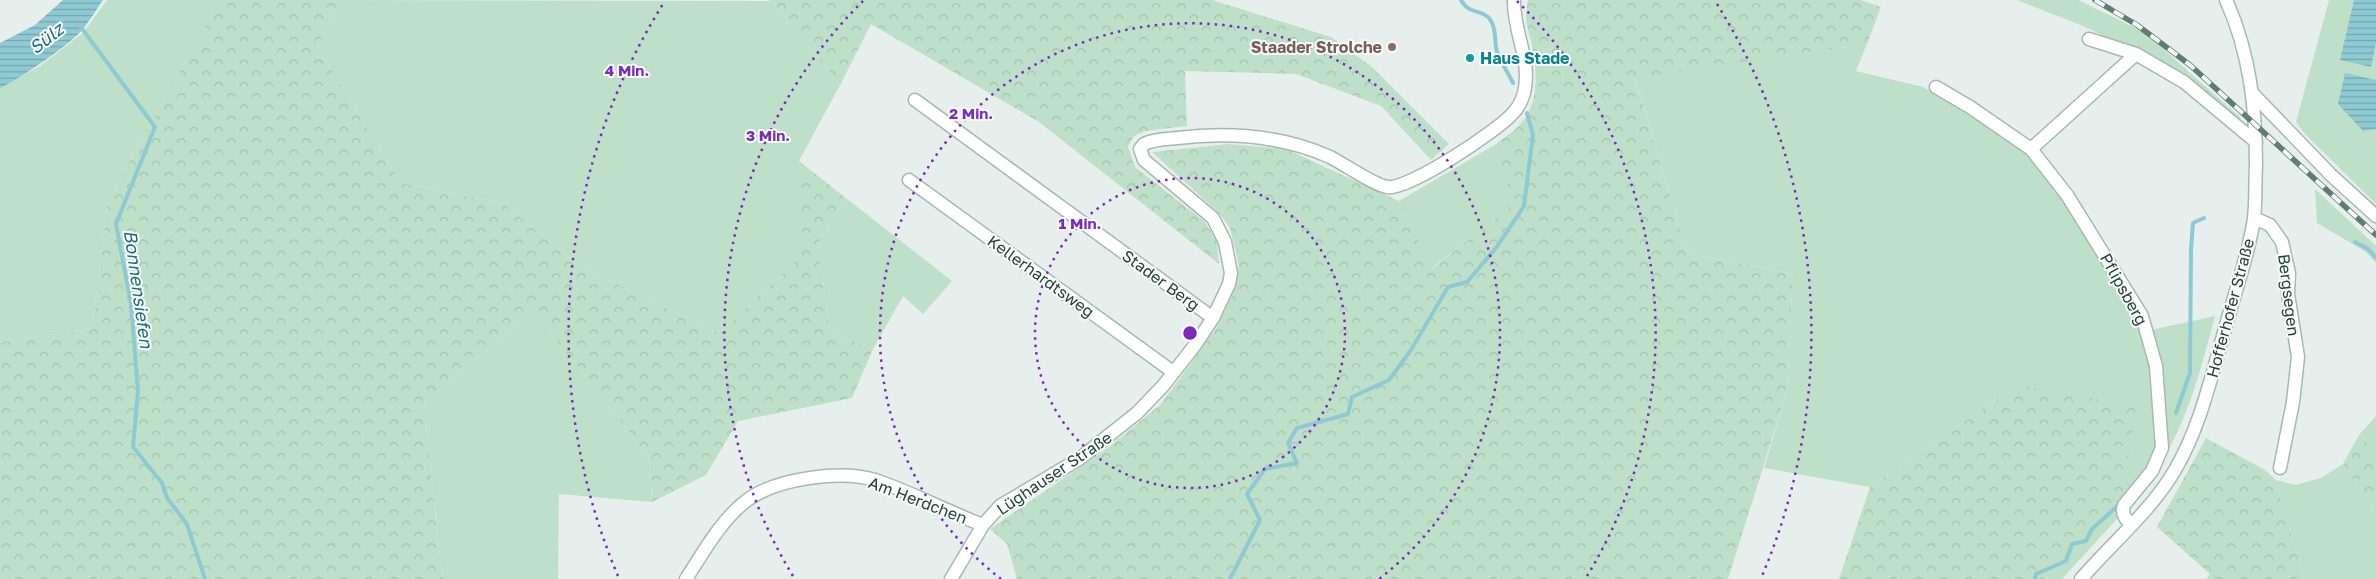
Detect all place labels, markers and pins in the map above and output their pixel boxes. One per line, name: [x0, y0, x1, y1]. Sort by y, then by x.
place label: Staader Strolche: [1251, 37, 1382, 57]
marker: Staader Strolche: [1386, 41, 1398, 53]
place label: Haus Stade: [1480, 48, 1569, 68]
marker: Haus Stade: [1464, 52, 1476, 64]
centre of rings: [1181, 324, 1199, 342]

